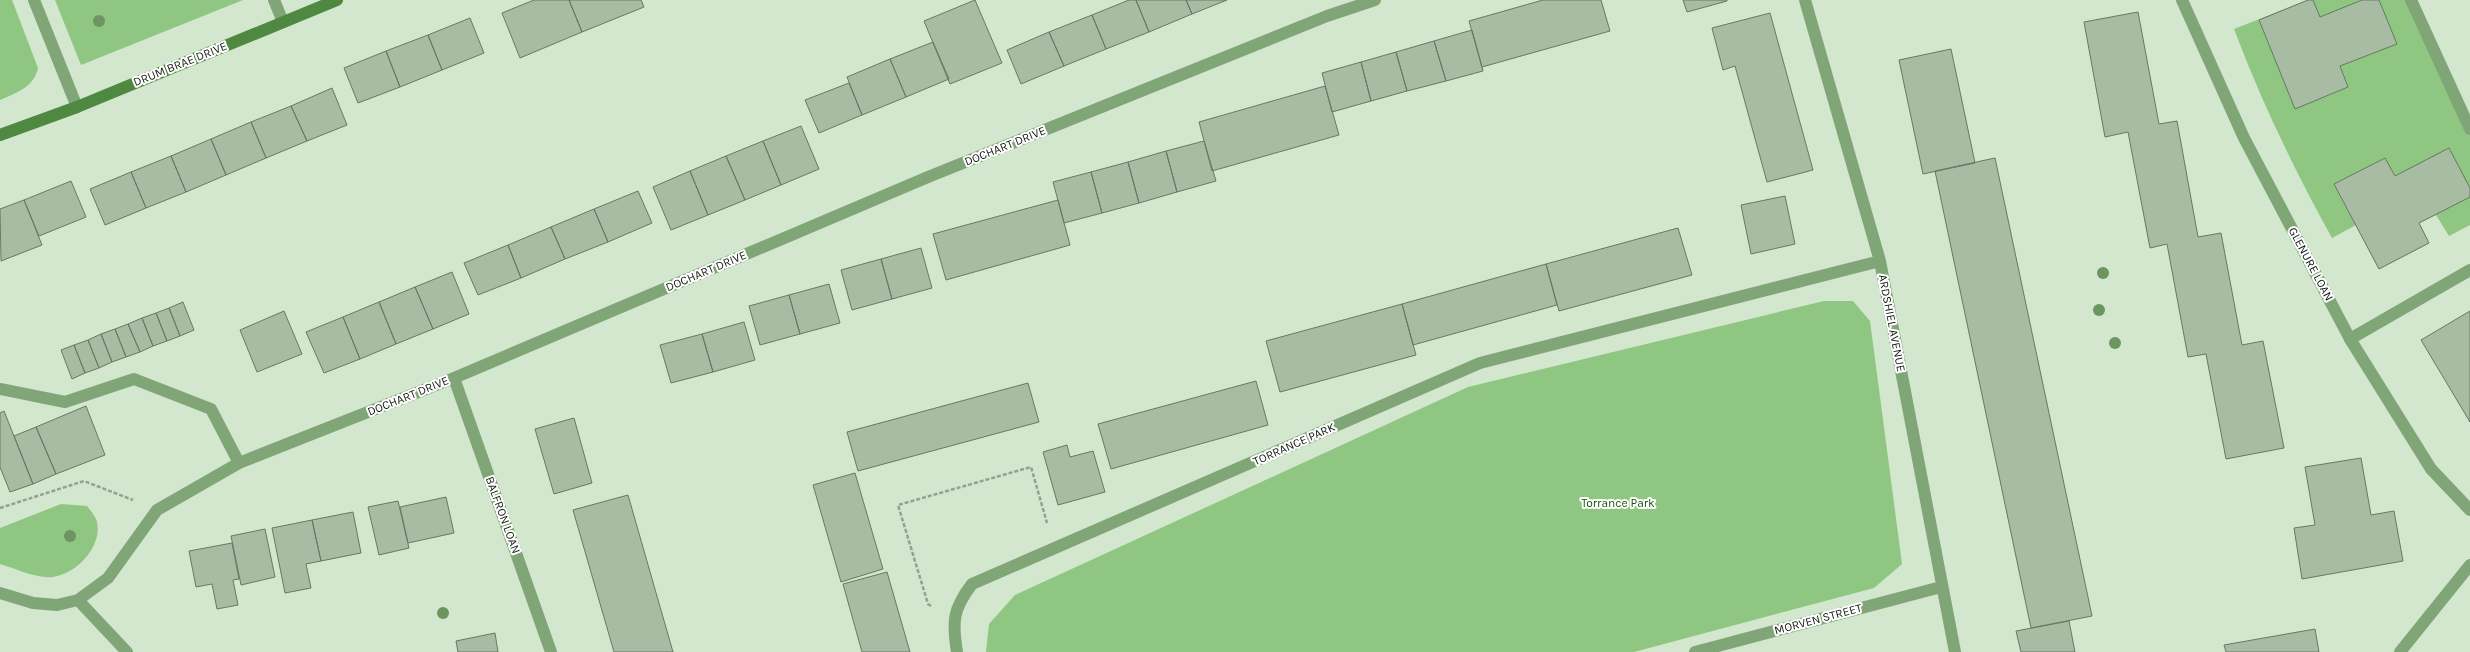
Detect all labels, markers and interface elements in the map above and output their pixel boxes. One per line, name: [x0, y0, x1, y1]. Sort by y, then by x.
street label: DRUM BRAE DRIVE: [131, 39, 229, 89]
street label: DOCHART DRIVE: [962, 123, 1048, 169]
street label: GLENURE LOAN: [2286, 225, 2336, 303]
street label: DOCHART DRIVE: [664, 248, 748, 294]
street label: ARDSHIEL AVENUE: [1876, 273, 1908, 373]
street label: DOCHART DRIVE: [365, 373, 451, 419]
street label: TORRANCE PARK: [1251, 419, 1338, 468]
street label: BALFRON LOAN: [483, 475, 523, 555]
park label: Torrance Park: [1581, 496, 1655, 510]
street label: MORVEN STREET: [1773, 601, 1863, 637]

